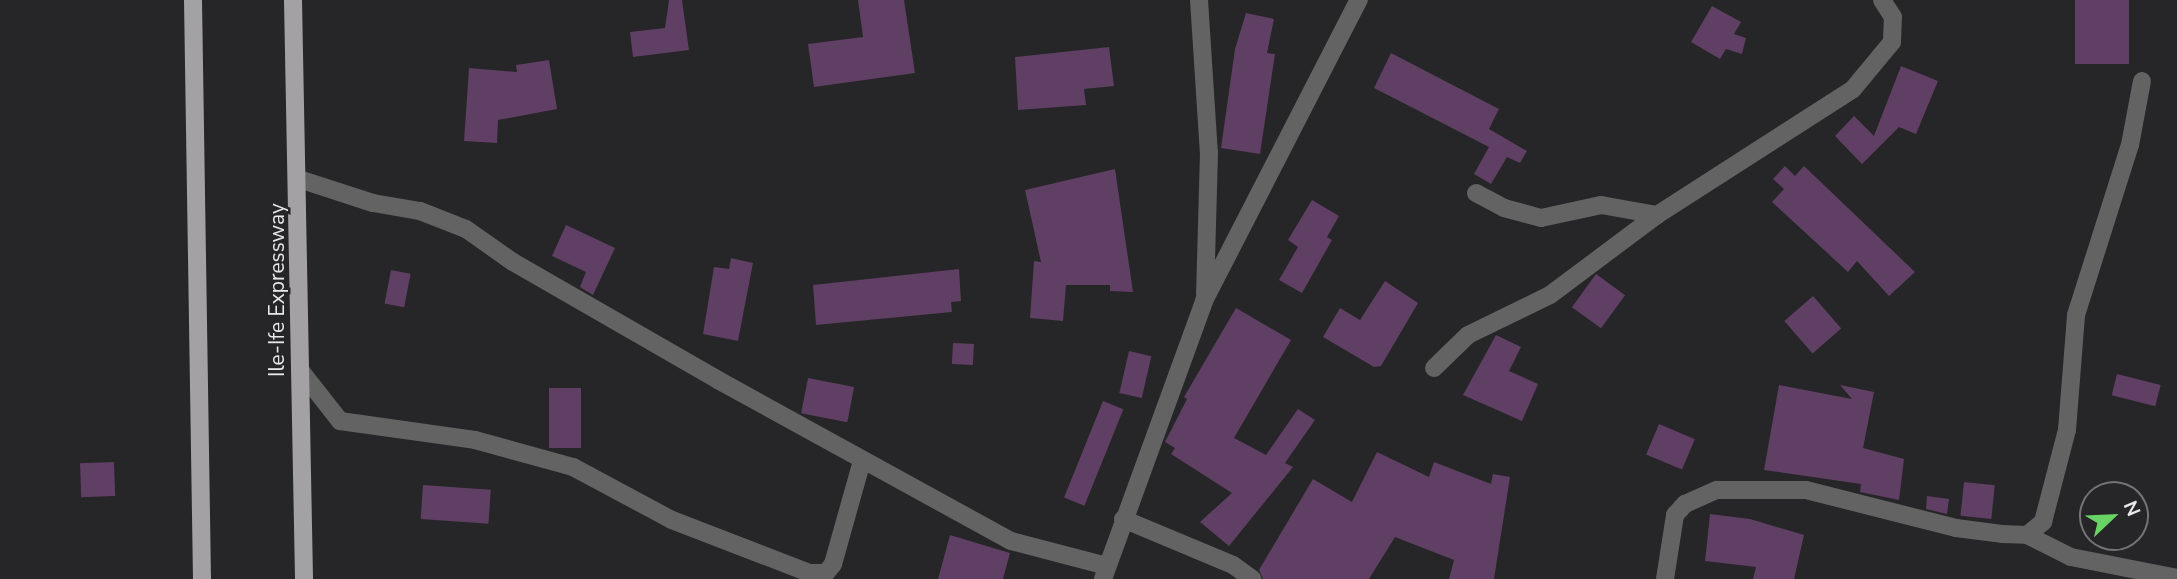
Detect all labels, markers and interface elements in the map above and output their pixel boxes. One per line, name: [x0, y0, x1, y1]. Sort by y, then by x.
street label: Ile-Ife Expressway: [264, 203, 290, 377]
north arrow: [2079, 481, 2149, 551]
text: N: [2117, 497, 2146, 520]

